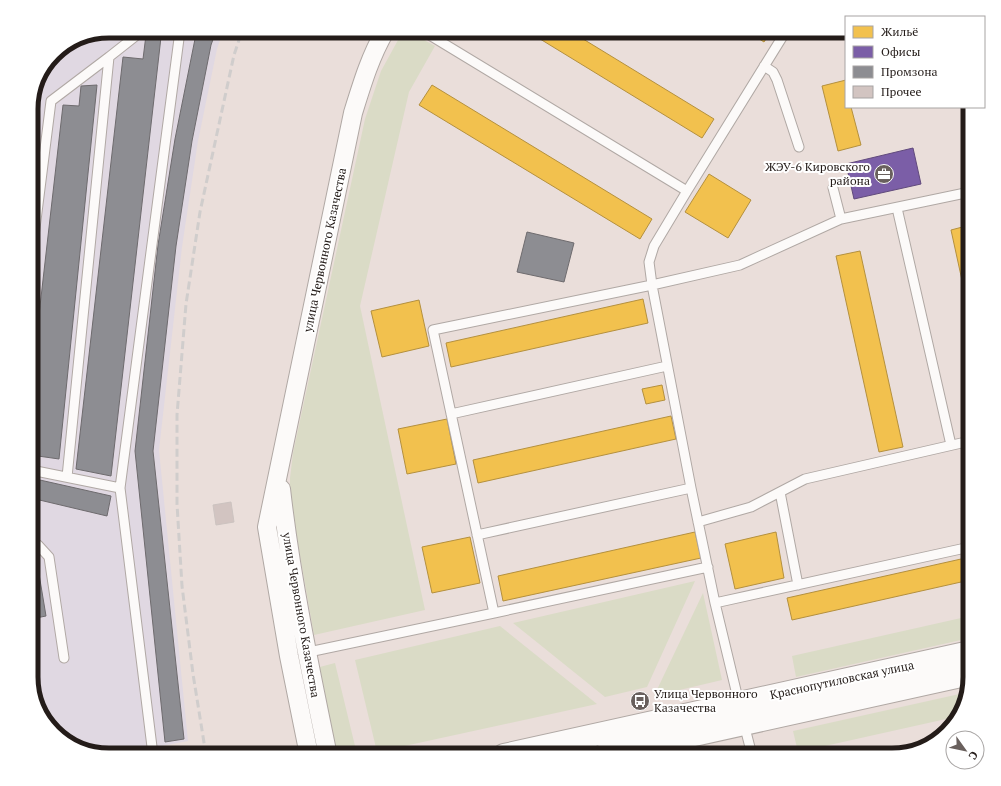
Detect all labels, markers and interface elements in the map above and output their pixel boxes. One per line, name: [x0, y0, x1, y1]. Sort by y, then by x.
legend: [845, 16, 985, 108]
text: Жильё: [881, 24, 918, 39]
text: Офисы: [881, 44, 920, 59]
text: Промзона: [881, 64, 938, 79]
text: Прочее: [881, 84, 922, 99]
place label: ЖЭУ-6 Кировского района: [765, 159, 870, 188]
office icon: ЖЭУ-6 Кировского района: [873, 163, 895, 185]
street label: улица Червонного Казачества: [300, 166, 349, 334]
street label: улица Червонного Казачества: [279, 530, 323, 699]
street label: Краснопутиловская улица: [769, 657, 915, 702]
place label: Улица Червонного Казачества: [654, 686, 758, 715]
bus stop icon: Улица Червонного Казачества: [629, 690, 651, 712]
north arrow: [945, 730, 985, 770]
text: С: [966, 749, 981, 762]

